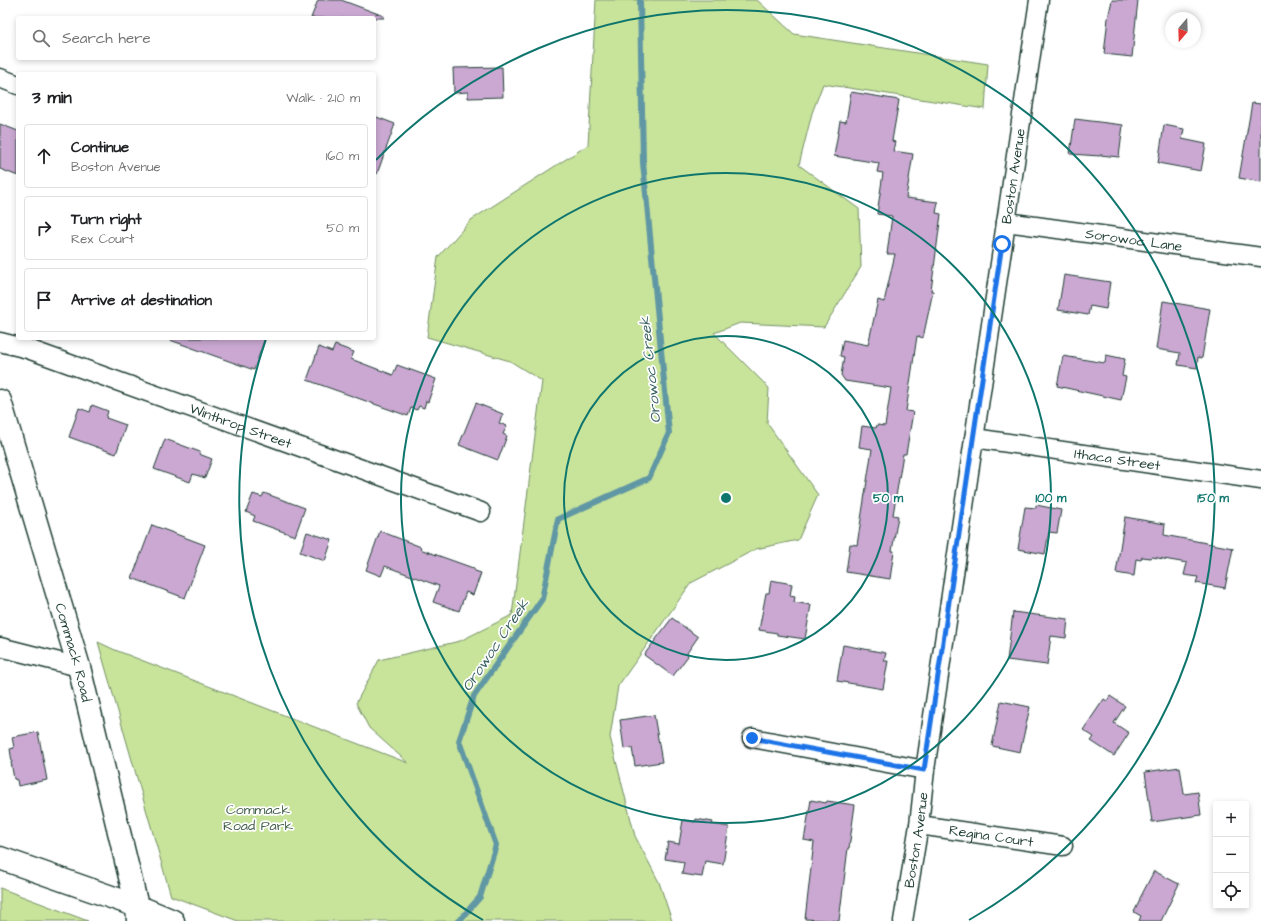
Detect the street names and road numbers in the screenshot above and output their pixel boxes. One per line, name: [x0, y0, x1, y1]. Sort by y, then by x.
street label: Boston Avenue: [997, 127, 1031, 225]
street label: Sorowoc Lane: [1084, 224, 1184, 257]
street label: Winthrop Street: [187, 399, 295, 454]
street label: Ithaca Street: [1073, 444, 1162, 476]
street label: Commack Road: [50, 601, 96, 704]
street label: Boston Avenue: [900, 791, 934, 890]
street label: Regina Court: [948, 820, 1035, 853]

